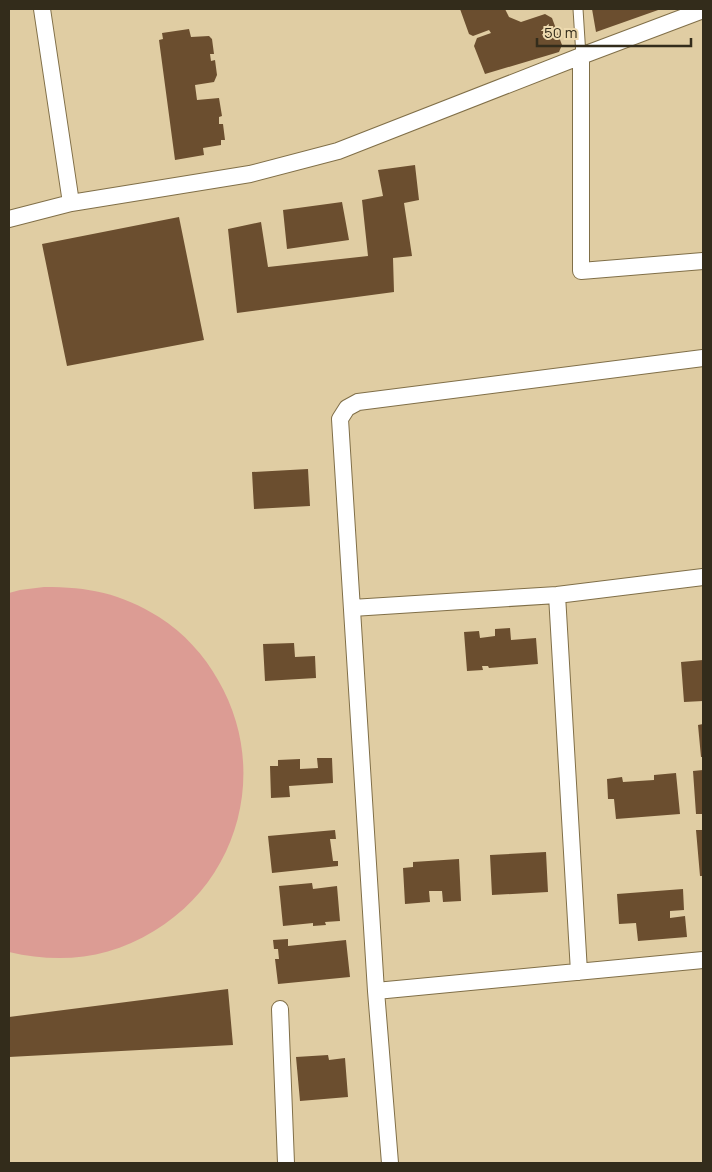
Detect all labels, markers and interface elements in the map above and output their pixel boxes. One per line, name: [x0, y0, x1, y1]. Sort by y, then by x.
scale bar: [537, 15, 691, 47]
text: 50 m: [544, 22, 578, 43]

